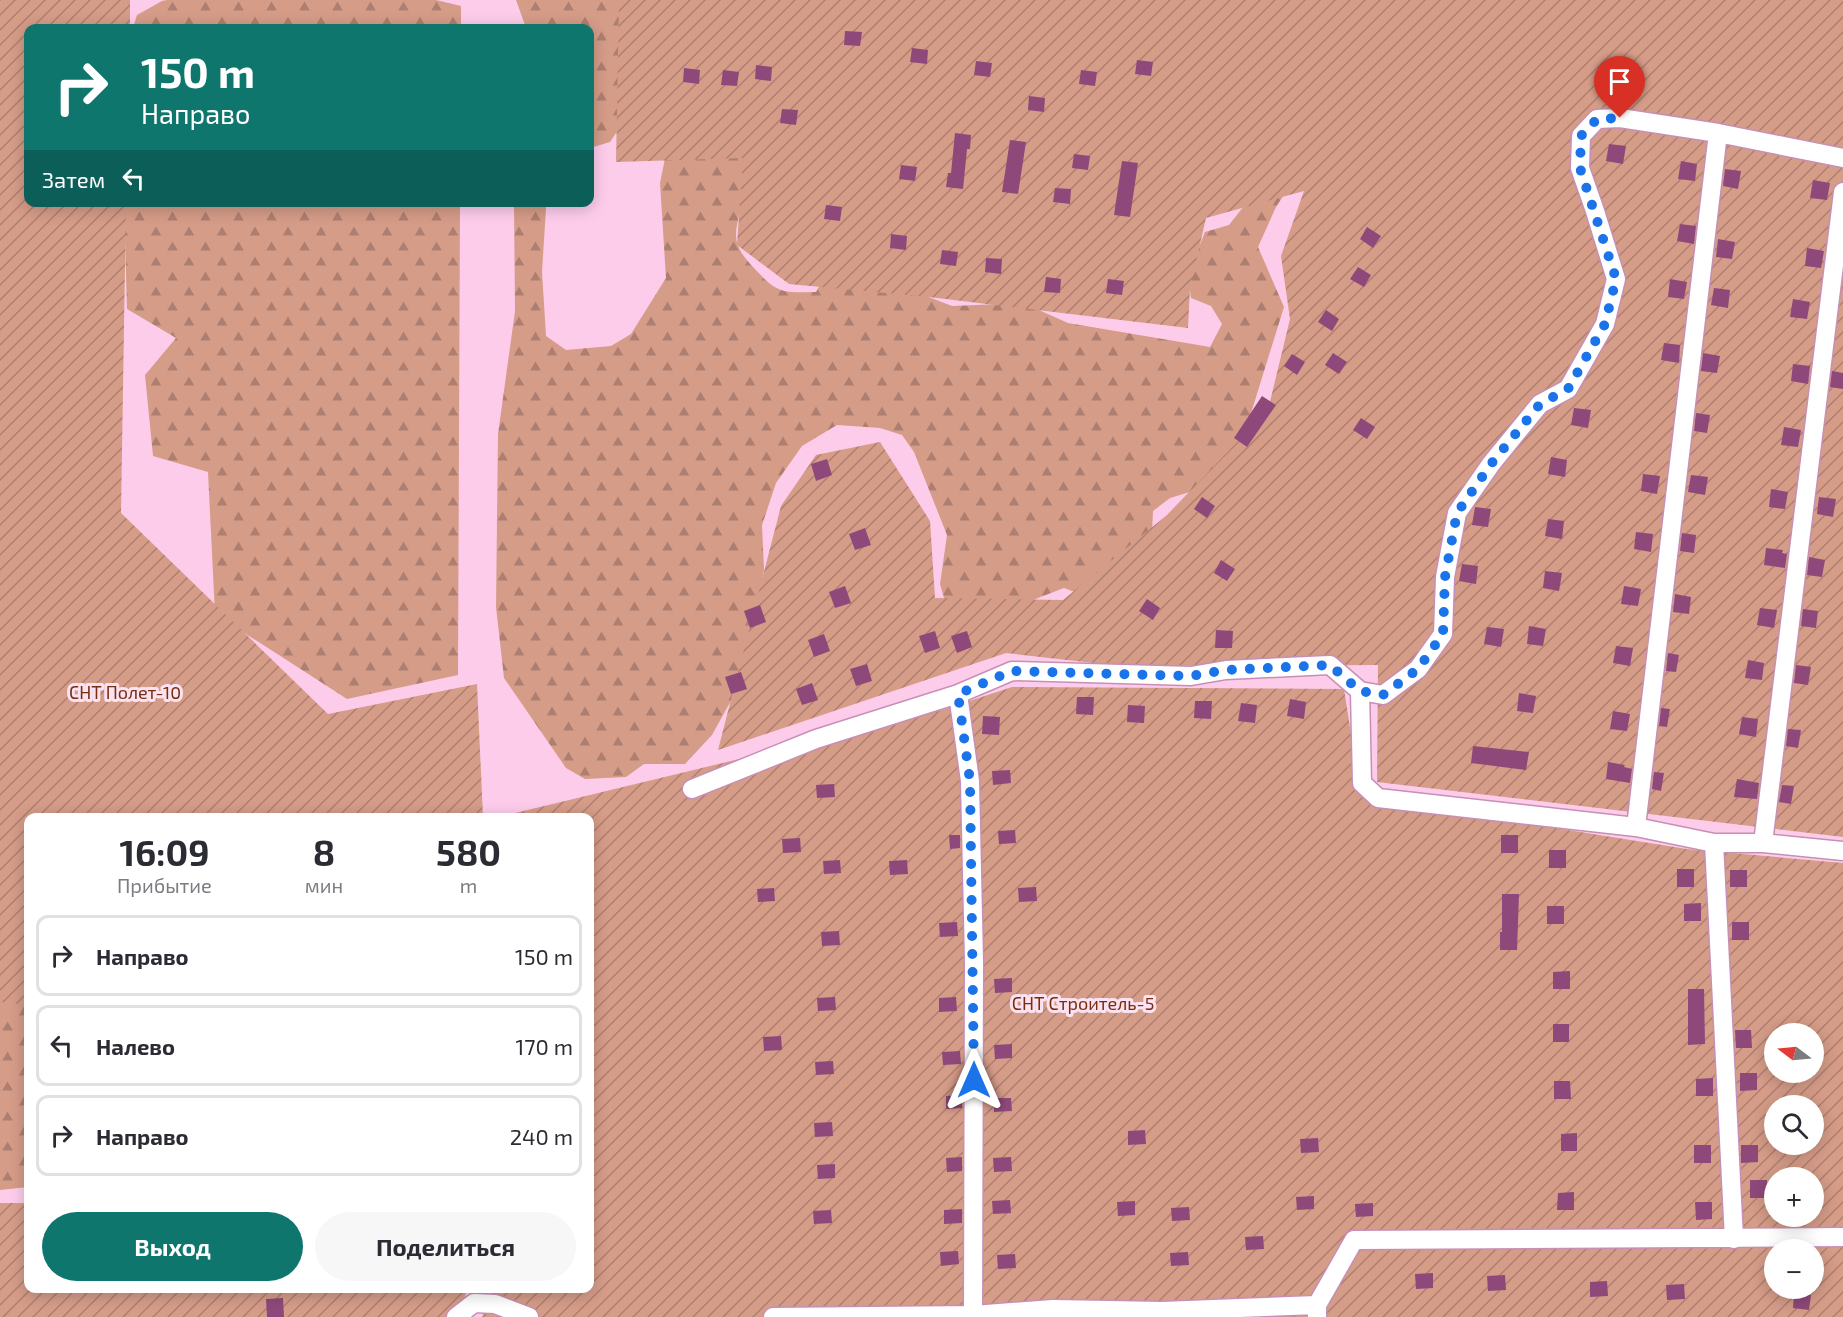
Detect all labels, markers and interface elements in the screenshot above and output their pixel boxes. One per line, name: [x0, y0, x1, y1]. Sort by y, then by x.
text: 150 m: [141, 46, 255, 96]
icon: right: [42, 48, 120, 126]
pin: [1594, 56, 1645, 118]
icon: arrive: [1603, 65, 1636, 98]
text: Направо: [141, 97, 250, 129]
icon: left: [117, 162, 150, 195]
text: Затем: [42, 166, 105, 192]
park label: СНТ Полет-10: [69, 681, 181, 703]
text: 16:09: [119, 830, 209, 873]
text: 8: [313, 830, 335, 873]
text: 580: [436, 830, 501, 873]
text: Прибытие: [117, 873, 212, 897]
text: мин: [305, 873, 343, 897]
text: m: [460, 873, 477, 897]
icon: right: [45, 939, 78, 972]
text: Направо: [96, 943, 189, 969]
text: 150 m: [515, 943, 573, 969]
park label: СНТ Строитель-5: [1012, 992, 1154, 1014]
north arrow: [1764, 1023, 1824, 1083]
map controls: [1764, 1023, 1824, 1299]
icon: left: [45, 1029, 78, 1062]
text: Налево: [96, 1033, 175, 1059]
text: 170 m: [516, 1033, 573, 1059]
position arrow: [942, 1048, 1006, 1112]
button: search: [1764, 1095, 1824, 1155]
icon: right: [45, 1119, 78, 1152]
text: Направо: [96, 1123, 189, 1149]
text: 240 m: [510, 1123, 573, 1149]
button: +: [1764, 1167, 1824, 1227]
button: Выход: [42, 1212, 303, 1281]
button: Поделиться: [315, 1212, 576, 1281]
button: −: [1764, 1239, 1824, 1299]

